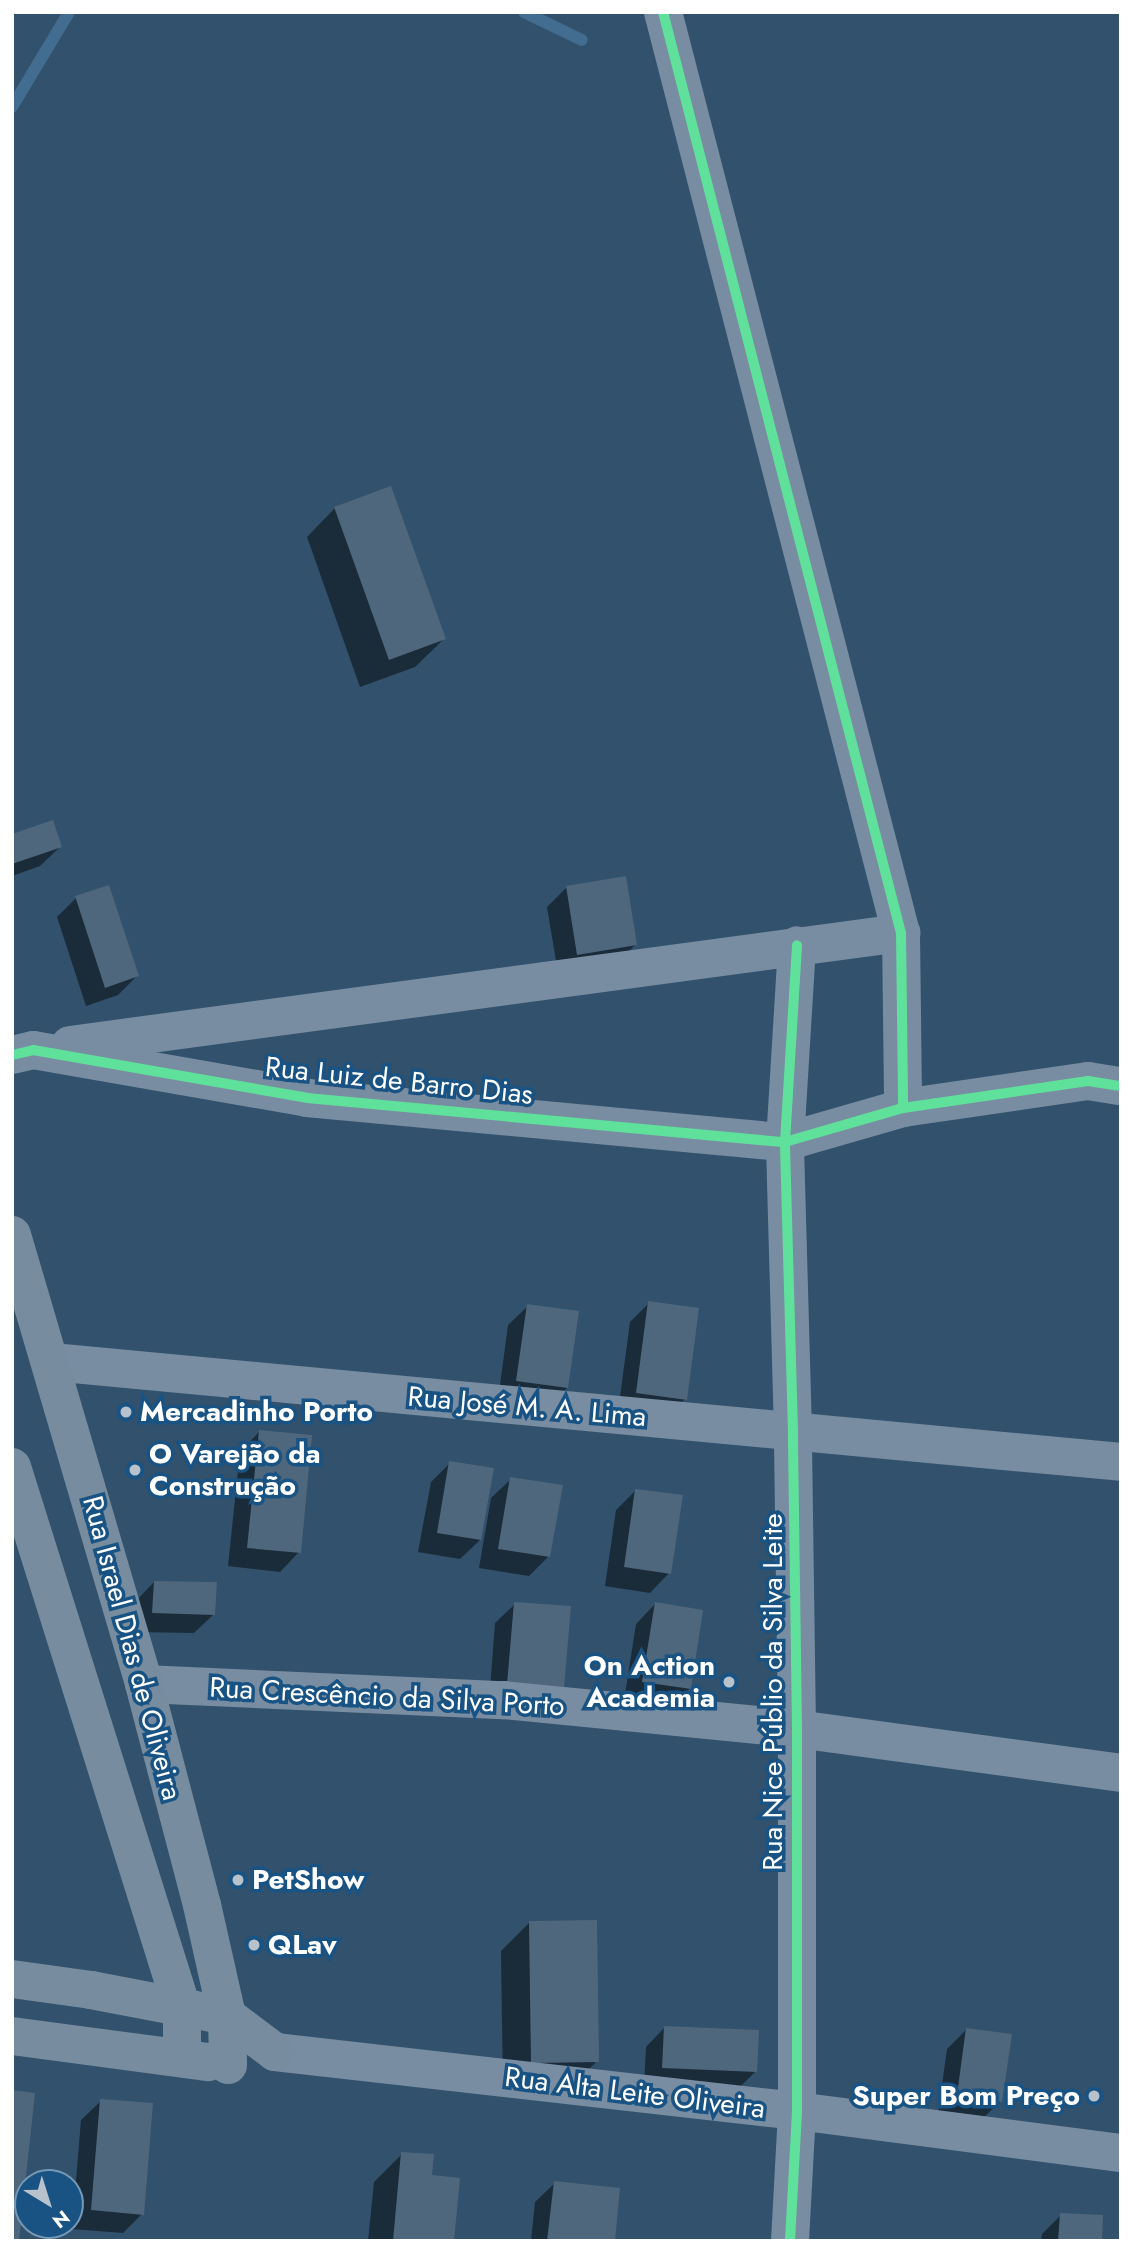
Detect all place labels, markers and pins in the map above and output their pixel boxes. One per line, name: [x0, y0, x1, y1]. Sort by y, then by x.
place label: Mercadinho Porto: [140, 1395, 373, 1429]
marker: Mercadinho Porto: [118, 1404, 134, 1420]
place label: O Varejão da Construção: [149, 1437, 321, 1503]
marker: O Varejão da Construção: [127, 1462, 143, 1478]
place label: On Action Academia: [584, 1649, 715, 1715]
marker: On Action Academia: [721, 1674, 737, 1690]
place label: PetShow: [252, 1863, 364, 1897]
marker: PetShow: [230, 1872, 246, 1888]
place label: QLav: [268, 1928, 337, 1962]
marker: QLav: [246, 1937, 262, 1953]
place label: Super Bom Preço: [852, 2079, 1080, 2113]
marker: Super Bom Preço: [1086, 2088, 1102, 2104]

